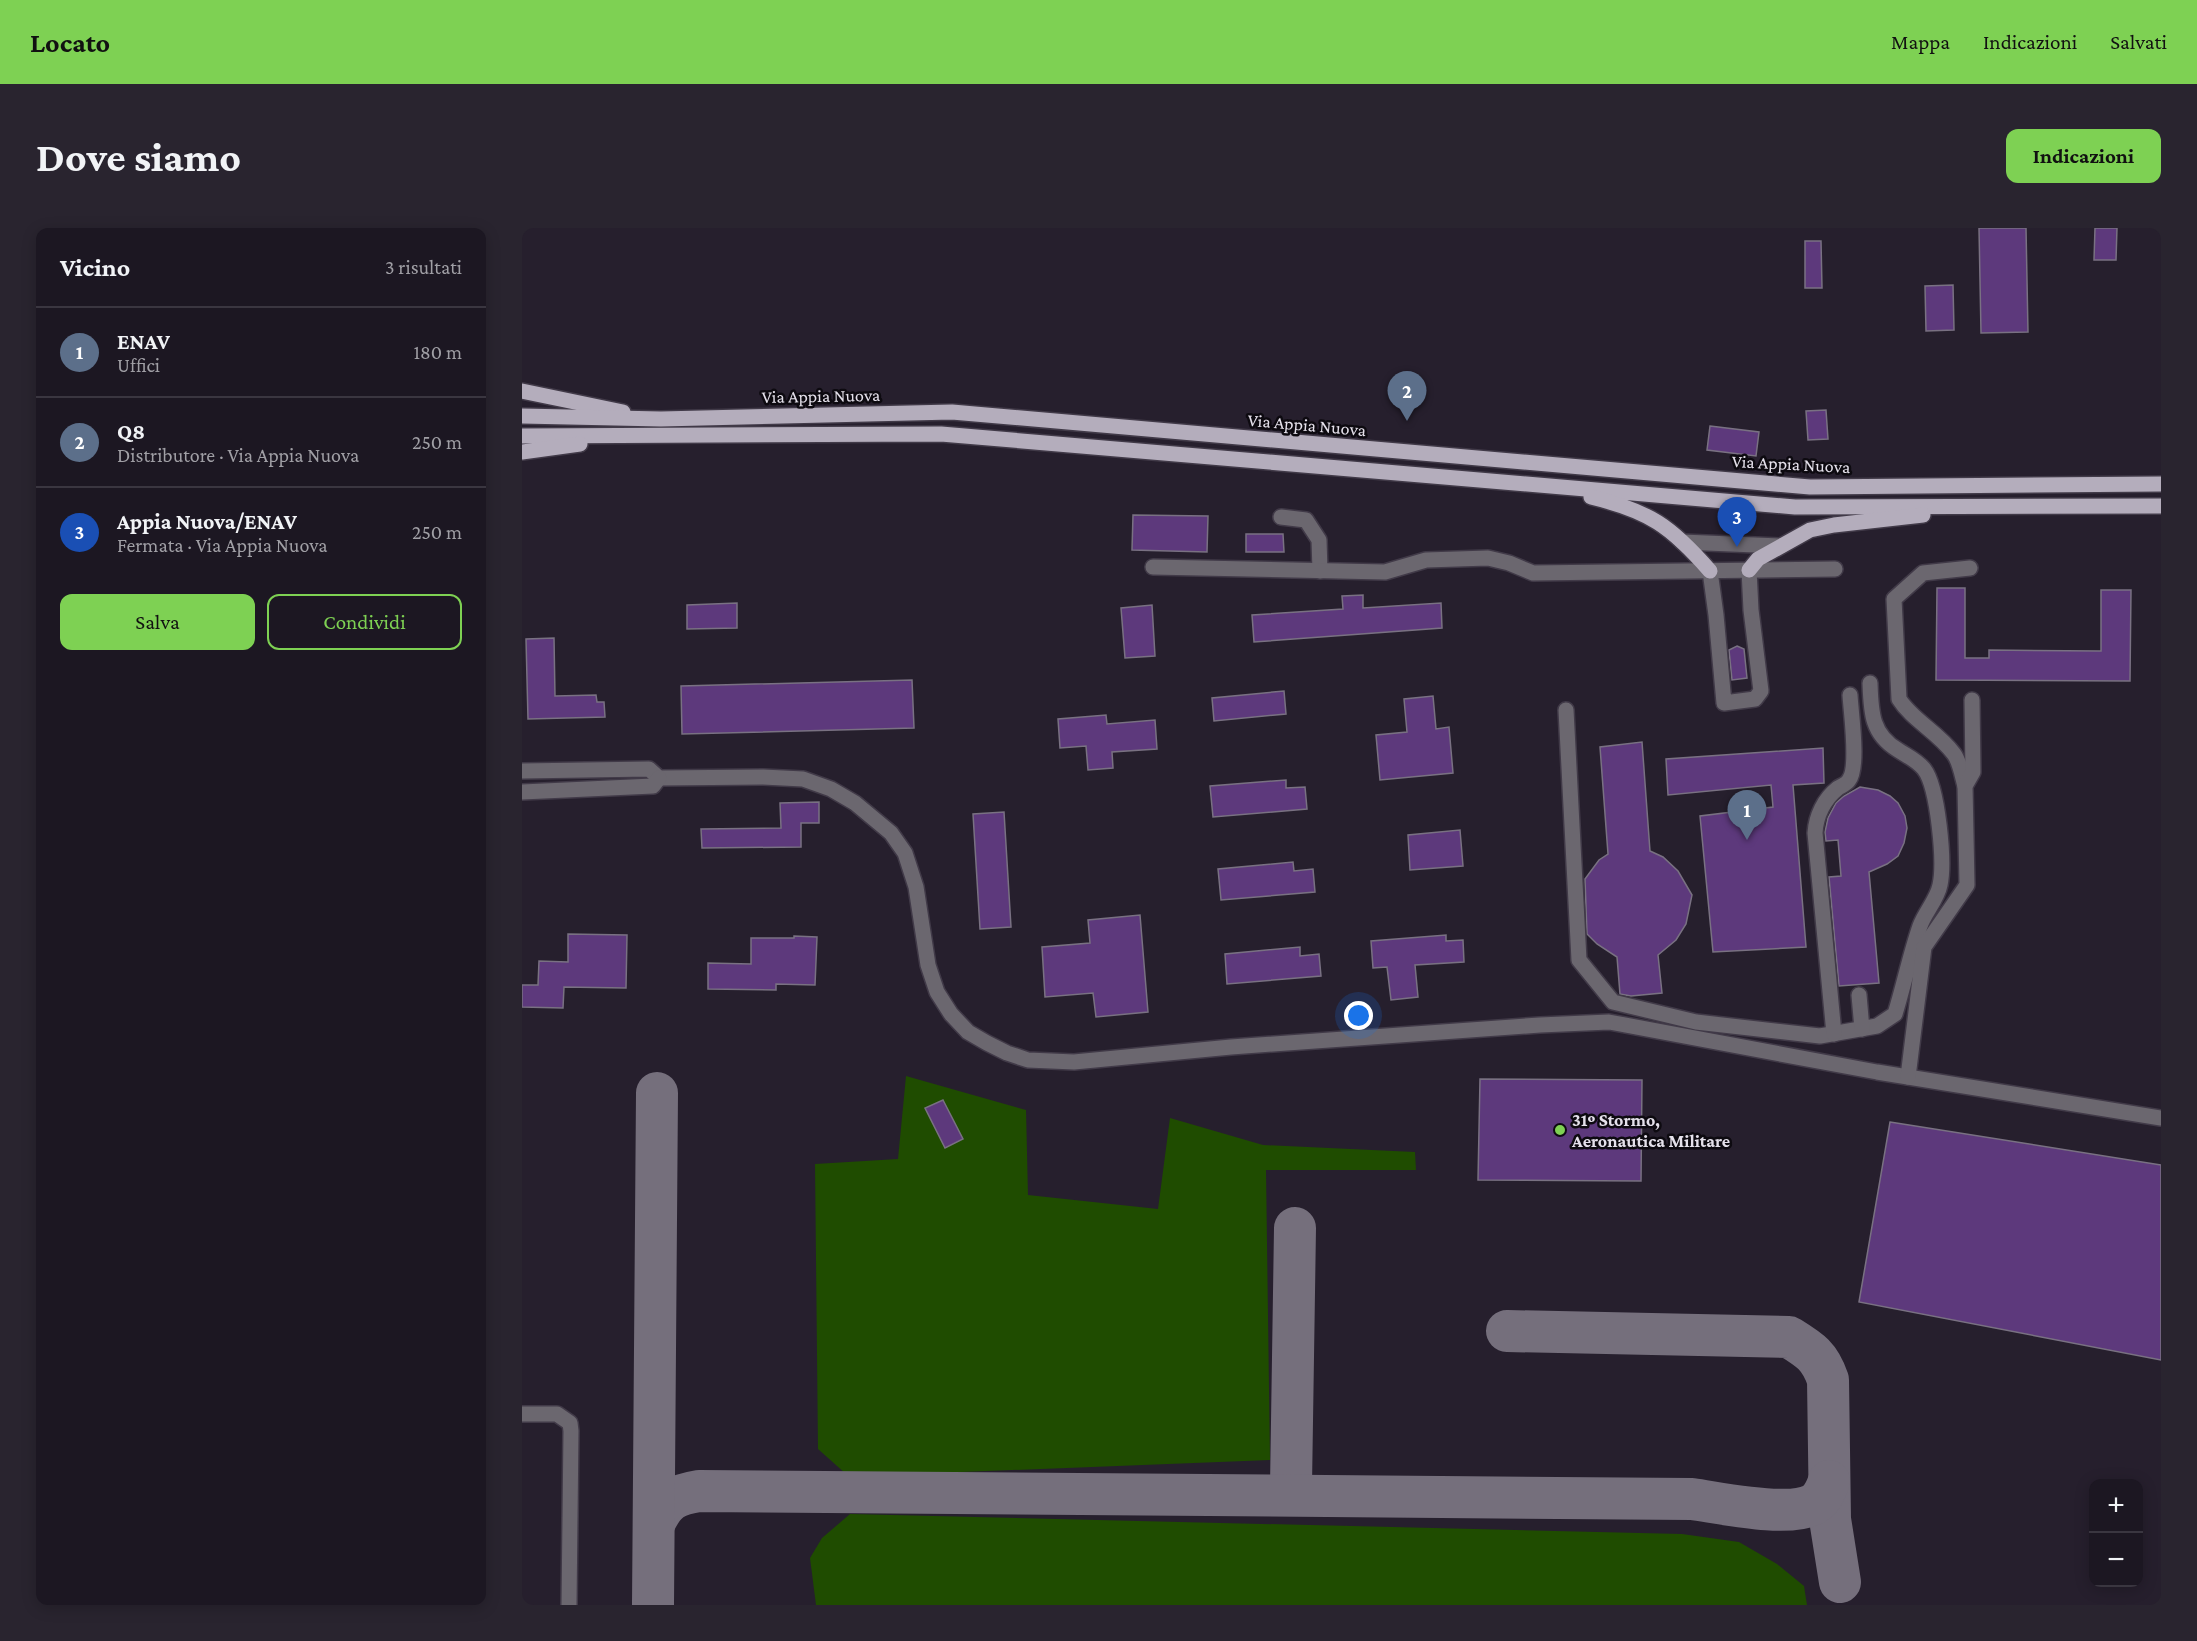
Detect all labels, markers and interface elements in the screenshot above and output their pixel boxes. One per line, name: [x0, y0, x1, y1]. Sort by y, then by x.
text: Locato: [30, 27, 110, 58]
text: Mappa: [1891, 30, 1950, 54]
text: Indicazioni: [1983, 30, 2077, 54]
text: Salvati: [2110, 30, 2167, 54]
button: Indicazioni: [2006, 129, 2161, 183]
text: Dove siamo: [36, 133, 241, 180]
text: Vicino: [60, 253, 130, 282]
text: 3 risultati: [385, 256, 462, 278]
text: ENAV: [117, 329, 170, 354]
text: 1: [76, 341, 83, 363]
text: 180 m: [413, 341, 462, 363]
text: Uffici: [117, 354, 160, 376]
pin: 2: [1388, 372, 1426, 421]
street label: Via Appia Nuova: [761, 385, 881, 407]
street label: Via Appia Nuova: [1247, 410, 1367, 440]
text: Q8: [117, 419, 145, 444]
text: 2: [74, 431, 85, 453]
text: 250 m: [412, 431, 462, 453]
text: Distributore · Via Appia Nuova: [117, 444, 359, 466]
street label: Via Appia Nuova: [1731, 451, 1851, 477]
pin: 3: [1718, 498, 1756, 547]
text: Appia Nuova/ENAV: [117, 509, 297, 534]
text: 3: [75, 521, 84, 543]
text: 250 m: [412, 521, 462, 543]
text: Fermata · Via Appia Nuova: [117, 534, 328, 556]
button: Salva: [60, 594, 255, 650]
button: Condividi: [267, 594, 462, 650]
pin: 1: [1728, 790, 1766, 840]
your location: [1344, 1001, 1373, 1030]
place label: 31º Stormo, Aeronautica Militare: [1571, 1110, 1730, 1151]
marker: 31º Stormo, Aeronautica Militare: [1553, 1123, 1567, 1137]
map controls: [2089, 1479, 2143, 1587]
button: +: [2089, 1479, 2143, 1533]
button: −: [2089, 1533, 2143, 1587]

